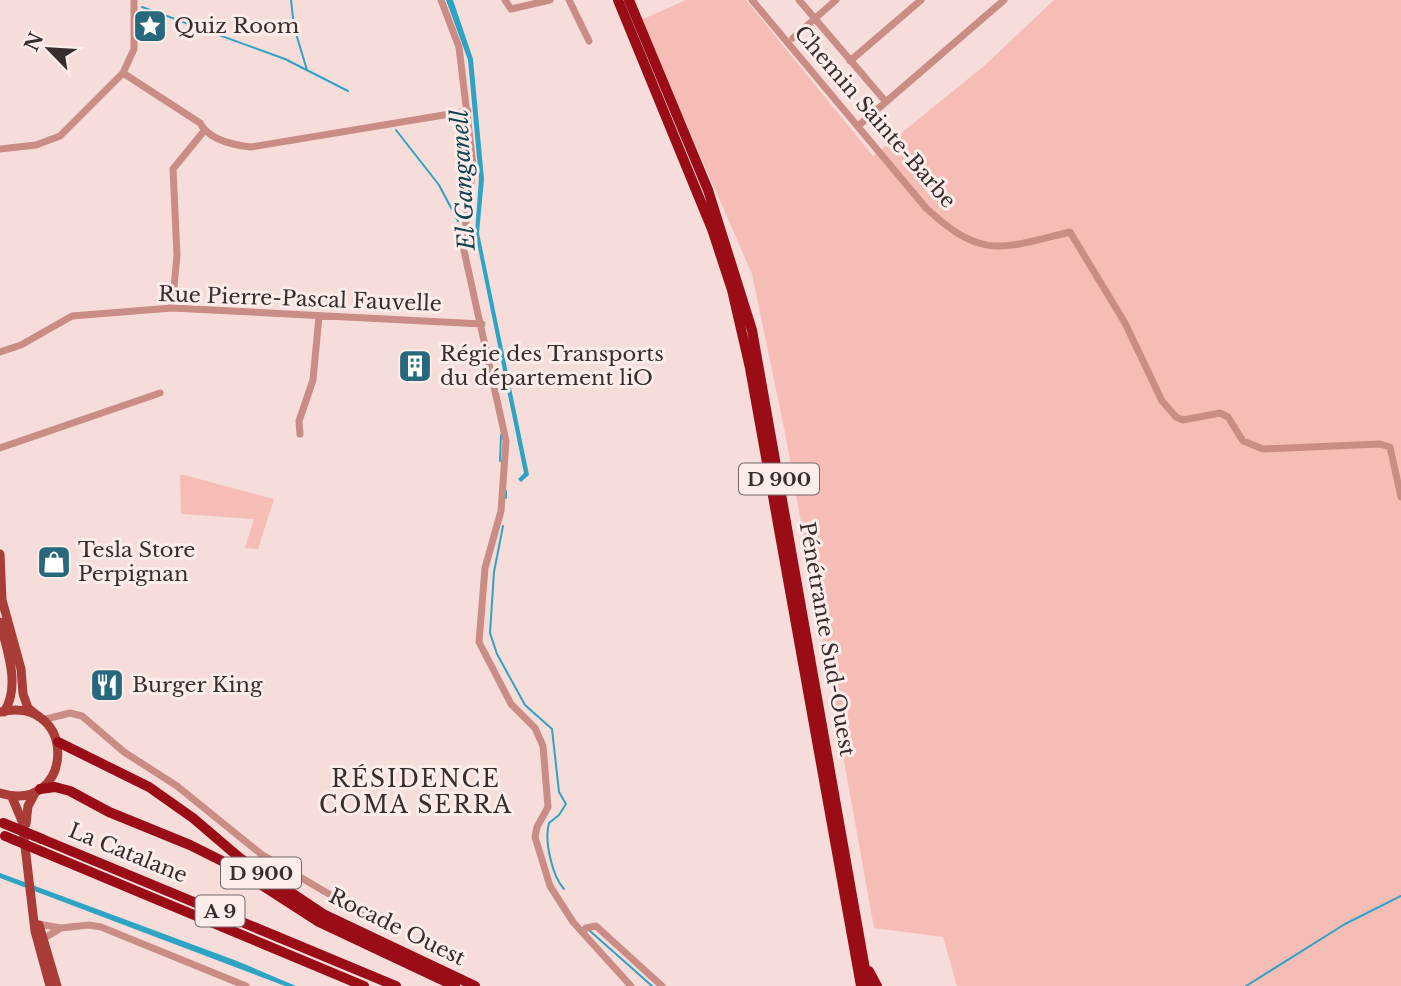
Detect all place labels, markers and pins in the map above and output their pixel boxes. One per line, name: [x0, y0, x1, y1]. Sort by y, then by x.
place icon: Quiz Room: [131, 7, 169, 45]
place label: Quiz Room: [174, 13, 300, 39]
place label: Régie des Transports du département liO: [440, 341, 664, 391]
building icon: Régie des Transports du département liO: [396, 347, 434, 385]
place label: Tesla Store Perpignan: [78, 537, 195, 587]
shop icon: Tesla Store Perpignan: [35, 543, 73, 581]
restaurant icon: Burger King: [88, 666, 126, 704]
place label: Burger King: [132, 672, 263, 698]

